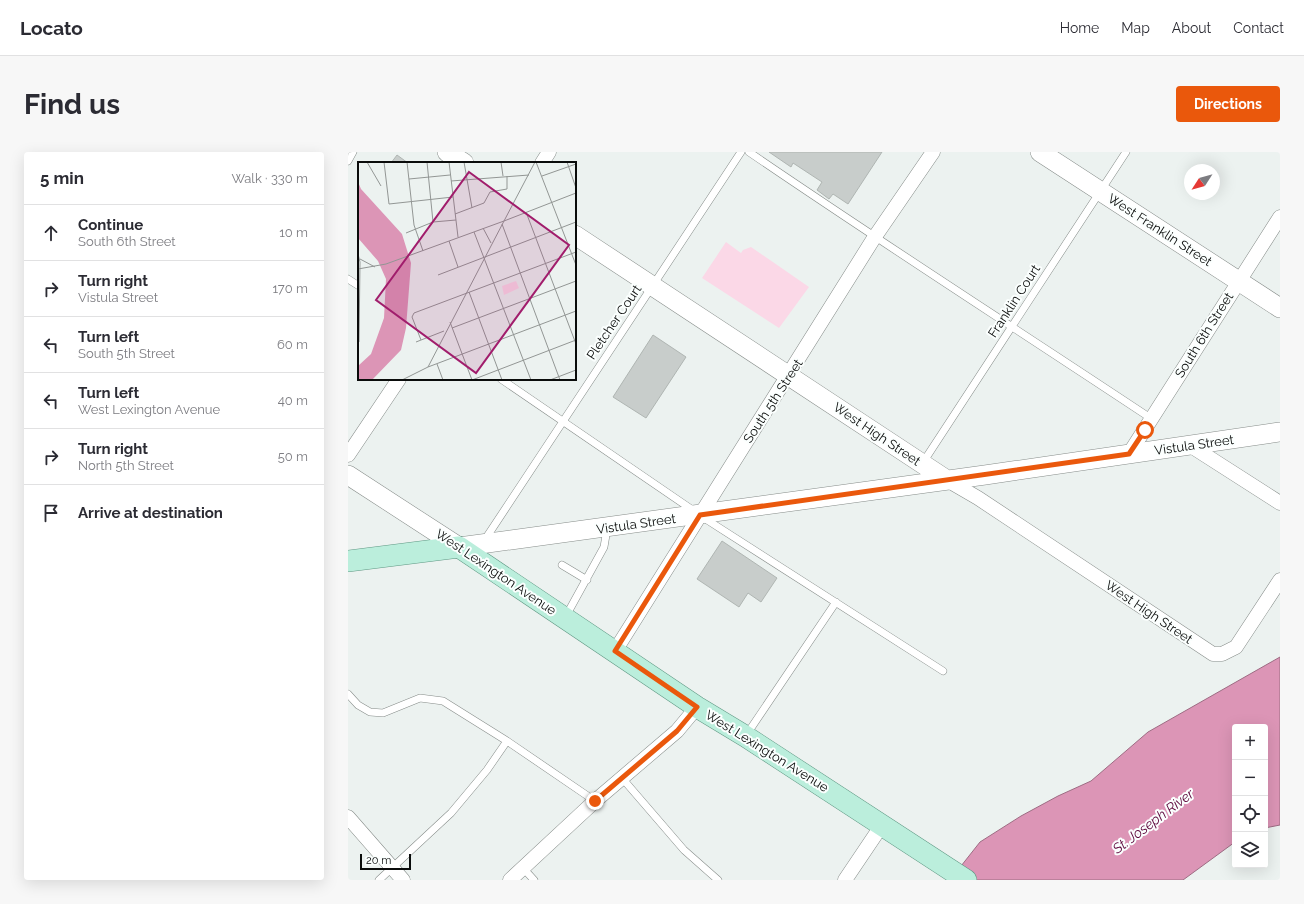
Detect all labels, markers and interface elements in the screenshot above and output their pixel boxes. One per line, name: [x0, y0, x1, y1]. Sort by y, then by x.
text: Locato: [20, 17, 83, 39]
text: Home: [1060, 20, 1099, 36]
text: Map: [1121, 20, 1150, 36]
text: About: [1172, 20, 1211, 36]
text: Contact: [1233, 20, 1284, 36]
button: Directions: [1176, 86, 1280, 122]
text: Find us: [24, 88, 120, 121]
inset map: [358, 162, 576, 380]
north arrow: [1184, 164, 1220, 200]
text: 5 min: [40, 168, 84, 188]
text: Walk · 330 m: [231, 171, 308, 186]
street label: West Franklin Street: [1105, 191, 1215, 270]
text: Continue: [78, 216, 143, 234]
icon: ahead: [40, 222, 62, 244]
text: 10 m: [279, 225, 308, 240]
text: South 6th Street: [78, 234, 176, 249]
street label: Franklin Court: [985, 261, 1043, 340]
text: Turn right: [78, 272, 148, 290]
icon: right: [40, 278, 62, 300]
text: 170 m: [272, 281, 308, 296]
street label: Pletcher Court: [584, 281, 645, 362]
street label: South 6th Street: [1172, 289, 1237, 380]
text: Vistula Street: [78, 290, 158, 305]
text: Turn left: [78, 328, 139, 346]
icon: left: [40, 334, 62, 356]
text: 60 m: [277, 337, 308, 352]
text: South 5th Street: [78, 346, 175, 361]
street label: South 5th Street: [740, 356, 806, 446]
text: Turn left: [78, 384, 139, 402]
icon: left: [40, 390, 62, 412]
text: 40 m: [278, 393, 308, 408]
street label: West High Street: [831, 399, 924, 469]
text: West Lexington Avenue: [78, 402, 220, 417]
route start: [1136, 421, 1154, 439]
street label: Vistula Street: [1153, 432, 1235, 458]
text: Turn right: [78, 440, 148, 458]
icon: right: [40, 446, 62, 468]
text: 50 m: [278, 449, 308, 464]
text: North 5th Street: [78, 458, 174, 473]
icon: arrive: [40, 502, 62, 524]
text: Arrive at destination: [78, 504, 223, 522]
street label: Vistula Street: [595, 511, 677, 537]
street label: West Lexington Avenue: [433, 526, 559, 618]
street label: West High Street: [1103, 577, 1196, 647]
street label: West Lexington Avenue: [703, 707, 832, 795]
map controls: [1232, 724, 1268, 868]
button: +: [1232, 724, 1268, 760]
button: −: [1232, 760, 1268, 796]
water label: St. Joseph River: [1109, 785, 1198, 857]
route end: [586, 792, 604, 810]
button: locate: [1232, 796, 1268, 832]
button: layers: [1232, 832, 1268, 868]
scale bar: [360, 852, 411, 871]
text: 20 m: [366, 854, 391, 867]

